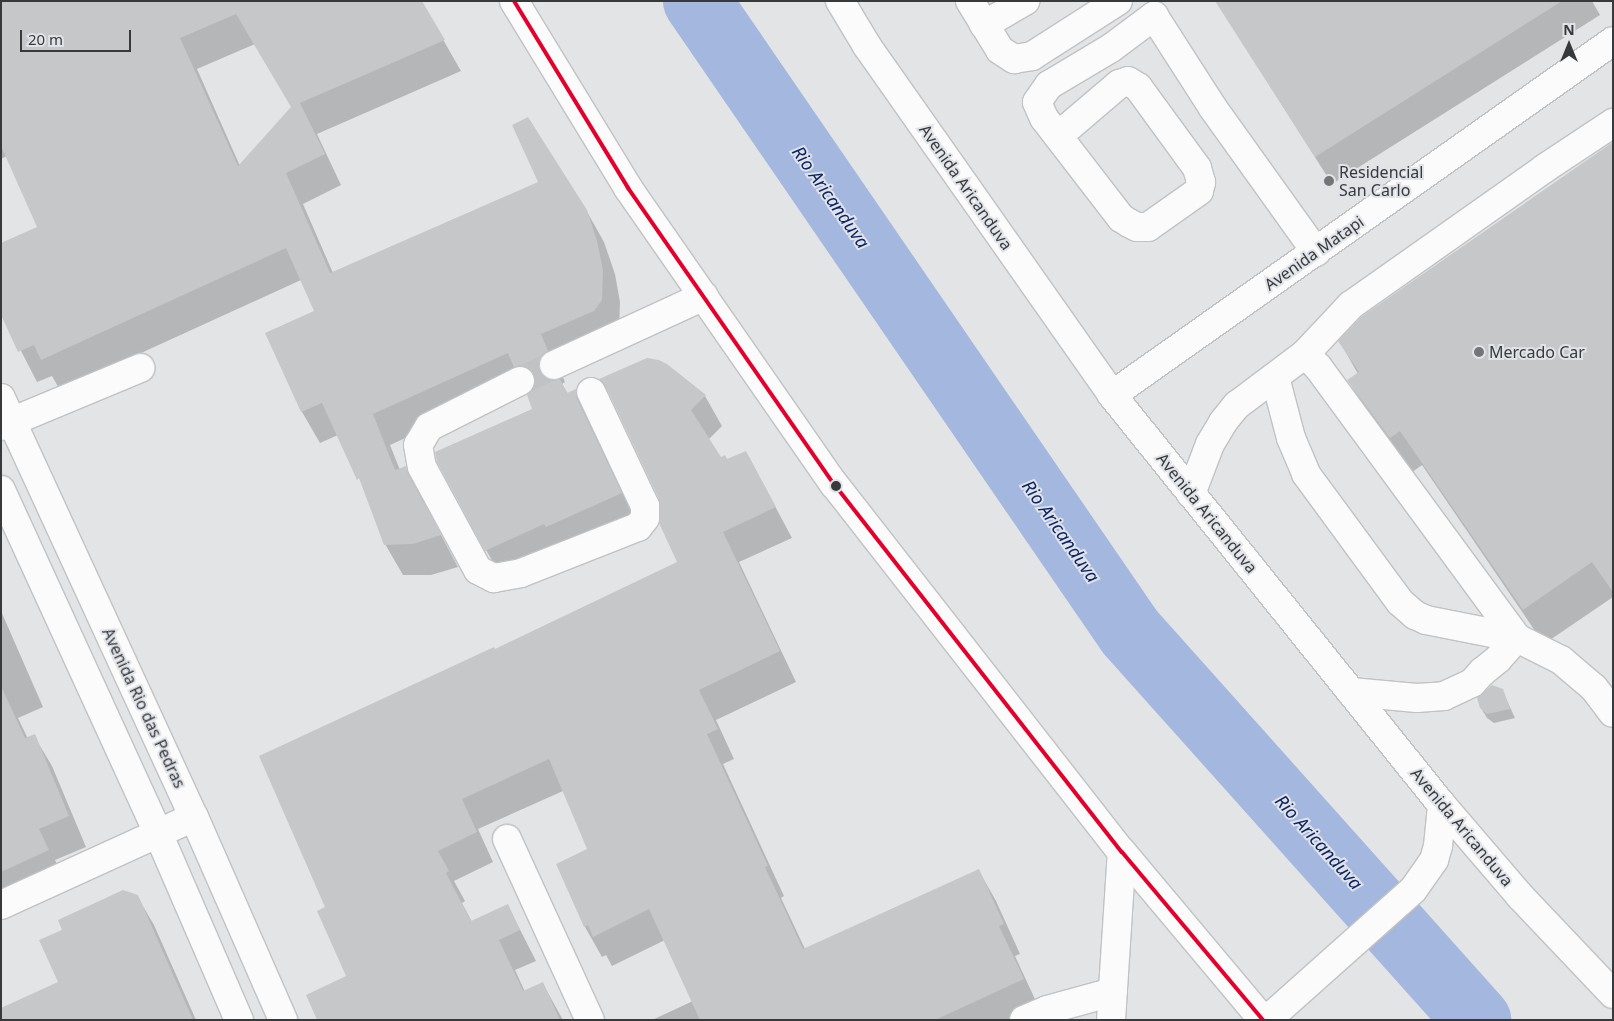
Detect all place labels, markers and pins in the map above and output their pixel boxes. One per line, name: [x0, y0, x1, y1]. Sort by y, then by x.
place label: Residencial San Carlo: [1339, 162, 1423, 200]
marker: Residencial San Carlo: [1323, 175, 1335, 187]
place label: Mercado Car: [1489, 342, 1585, 362]
marker: Mercado Car: [1473, 346, 1485, 358]
unlabelled marker: [831, 481, 841, 491]

